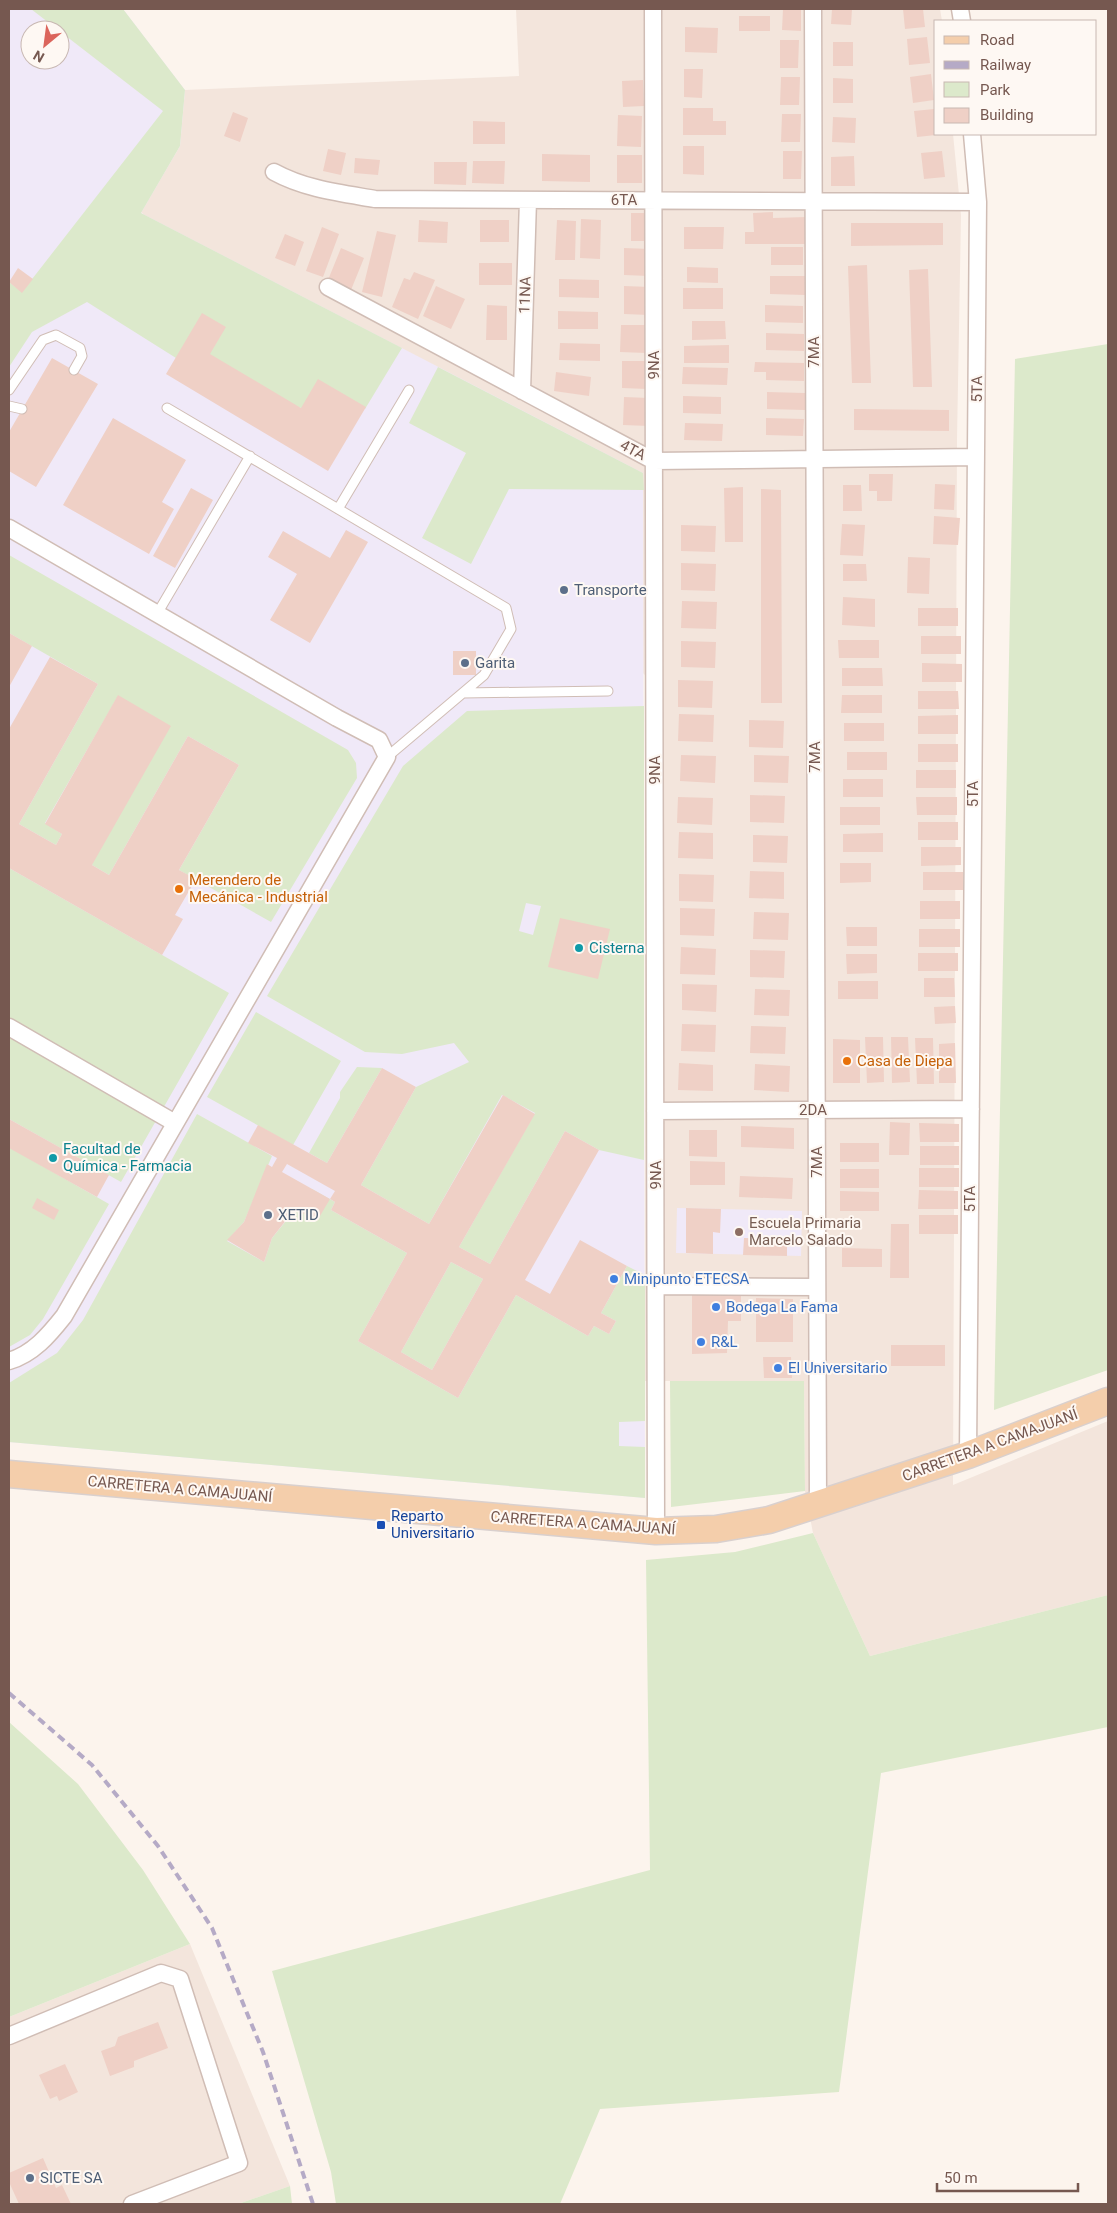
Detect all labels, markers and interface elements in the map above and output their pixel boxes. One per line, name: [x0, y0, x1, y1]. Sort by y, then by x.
north arrow: [20, 20, 70, 70]
legend: [934, 20, 1097, 135]
text: Road: [980, 31, 1014, 49]
text: N: [30, 47, 47, 66]
text: Railway: [980, 56, 1031, 74]
text: Park: [980, 81, 1011, 99]
text: Building: [980, 106, 1034, 124]
street label: 6TA: [611, 191, 638, 209]
street label: 11NA: [515, 276, 535, 314]
street label: 7MA: [805, 336, 823, 368]
street label: 9NA: [645, 350, 663, 380]
street label: 5TA: [968, 375, 986, 402]
street label: 4TA: [617, 436, 649, 464]
place label: Transporte: [574, 581, 647, 599]
marker: Transporte: [558, 584, 570, 596]
place label: Garita: [475, 654, 515, 672]
marker: Garita: [459, 657, 471, 669]
street label: 7MA: [806, 741, 824, 773]
street label: 9NA: [646, 755, 664, 785]
street label: 5TA: [964, 780, 982, 807]
place label: Merendero de Mecánica - Industrial: [189, 871, 328, 906]
marker: Merendero de Mecánica - Industrial: [173, 883, 185, 895]
place label: Cisterna: [589, 939, 645, 957]
marker: Cisterna: [573, 942, 585, 954]
place label: Casa de Diepa: [857, 1052, 953, 1070]
marker: Casa de Diepa: [841, 1055, 853, 1067]
street label: 2DA: [799, 1101, 827, 1119]
place label: Facultad de Química - Farmacia: [63, 1140, 192, 1175]
street label: 7MA: [808, 1146, 826, 1178]
marker: Facultad de Química - Farmacia: [47, 1152, 59, 1164]
street label: 9NA: [647, 1160, 665, 1190]
street label: 5TA: [961, 1185, 979, 1212]
place label: XETID: [278, 1206, 319, 1224]
marker: XETID: [262, 1209, 274, 1221]
place label: Escuela Primaria Marcelo Salado: [749, 1214, 861, 1249]
marker: Escuela Primaria Marcelo Salado: [733, 1226, 745, 1238]
place label: Minipunto ETECSA: [624, 1270, 750, 1288]
marker: Minipunto ETECSA: [608, 1273, 620, 1285]
place label: Bodega La Fama: [726, 1298, 838, 1316]
marker: Bodega La Fama: [710, 1301, 722, 1313]
place label: R&L: [711, 1333, 738, 1351]
marker: R&L: [695, 1336, 707, 1348]
place label: El Universitario: [788, 1359, 888, 1377]
marker: El Universitario: [772, 1362, 784, 1374]
street label: CARRETERA A CAMAJUANÍ: [900, 1405, 1081, 1485]
street label: CARRETERA A CAMAJUANÍ: [87, 1472, 274, 1506]
place label: Reparto Universitario: [391, 1507, 475, 1542]
street label: CARRETERA A CAMAJUANÍ: [490, 1508, 677, 1539]
marker: Reparto Universitario: [375, 1519, 387, 1531]
scale bar: [937, 2160, 1078, 2192]
place label: SICTE SA: [40, 2169, 103, 2187]
text: 50 m: [944, 2169, 978, 2187]
marker: SICTE SA: [24, 2172, 36, 2184]

